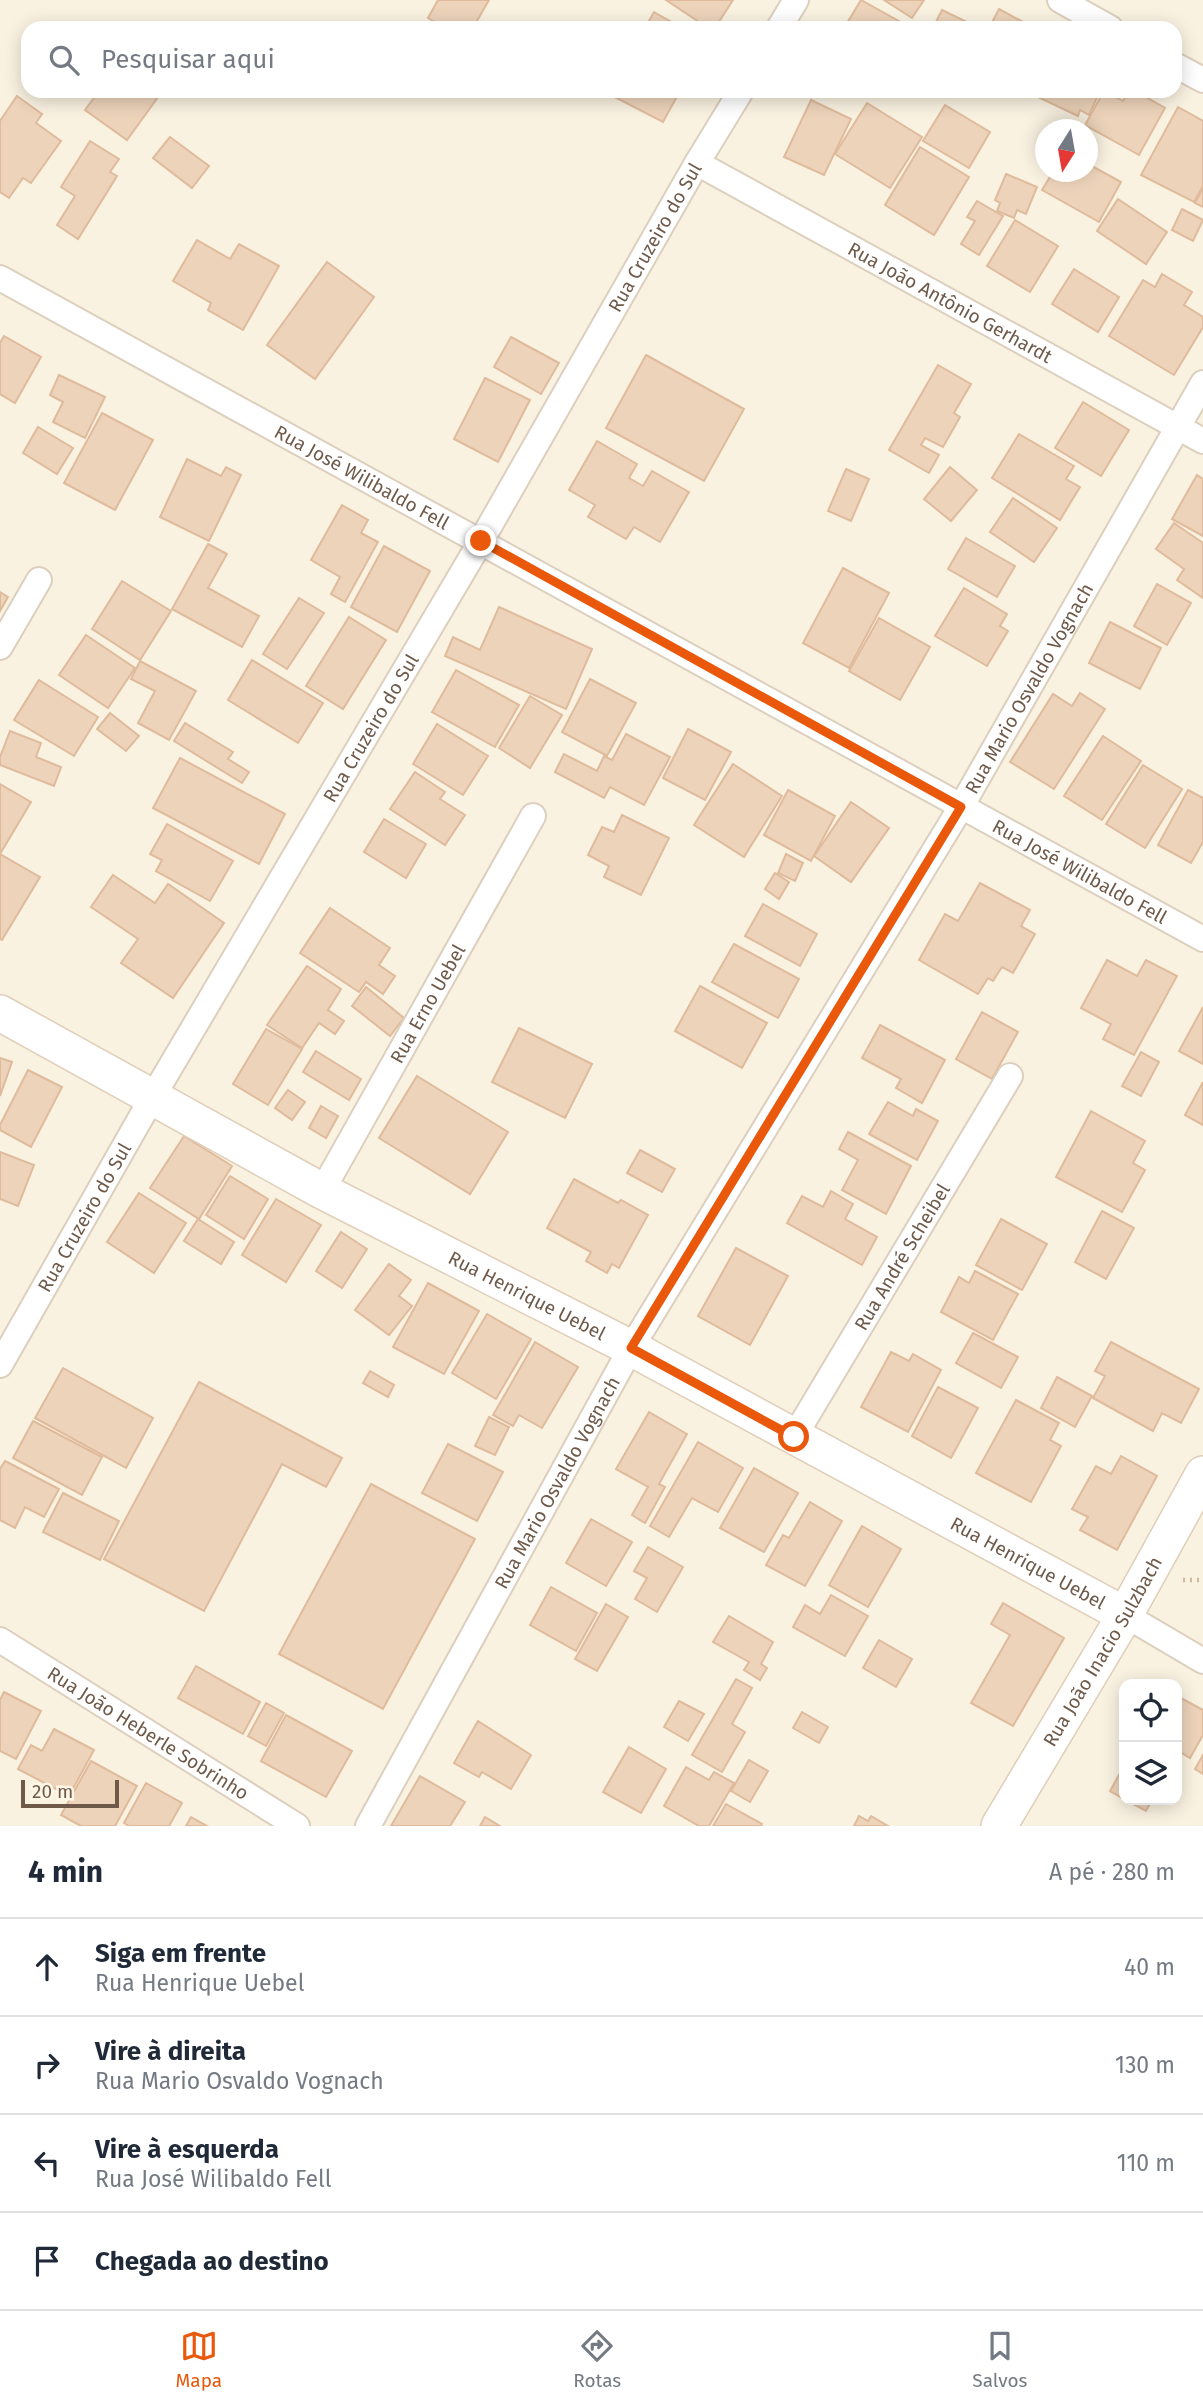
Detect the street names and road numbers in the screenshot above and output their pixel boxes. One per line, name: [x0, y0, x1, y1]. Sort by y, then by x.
street label: Rua Cruzeiro do Sul: [603, 158, 707, 316]
street label: Rua João Antônio Gerhardt: [844, 237, 1056, 368]
street label: Rua José Wilibaldo Fell: [270, 420, 453, 535]
street label: Rua Mario Osvaldo Vognach: [960, 579, 1098, 798]
street label: Rua Cruzeiro do Sul: [318, 650, 424, 806]
street label: Rua José Wilibaldo Fell: [988, 815, 1171, 929]
street label: Rua Erno Uebel: [385, 940, 471, 1067]
street label: Rua Cruzeiro do Sul: [33, 1138, 136, 1296]
street label: Rua André Scheibel: [849, 1179, 955, 1335]
street label: Rua Henrique Uebel: [445, 1246, 610, 1345]
street label: Rua Mario Osvaldo Vognach: [490, 1373, 625, 1593]
street label: Rua Henrique Uebel: [946, 1512, 1110, 1615]
street label: Rua João Inacio Sulzbach: [1038, 1553, 1167, 1751]
street label: Rua João Heberle Sobrinho: [43, 1662, 253, 1805]

